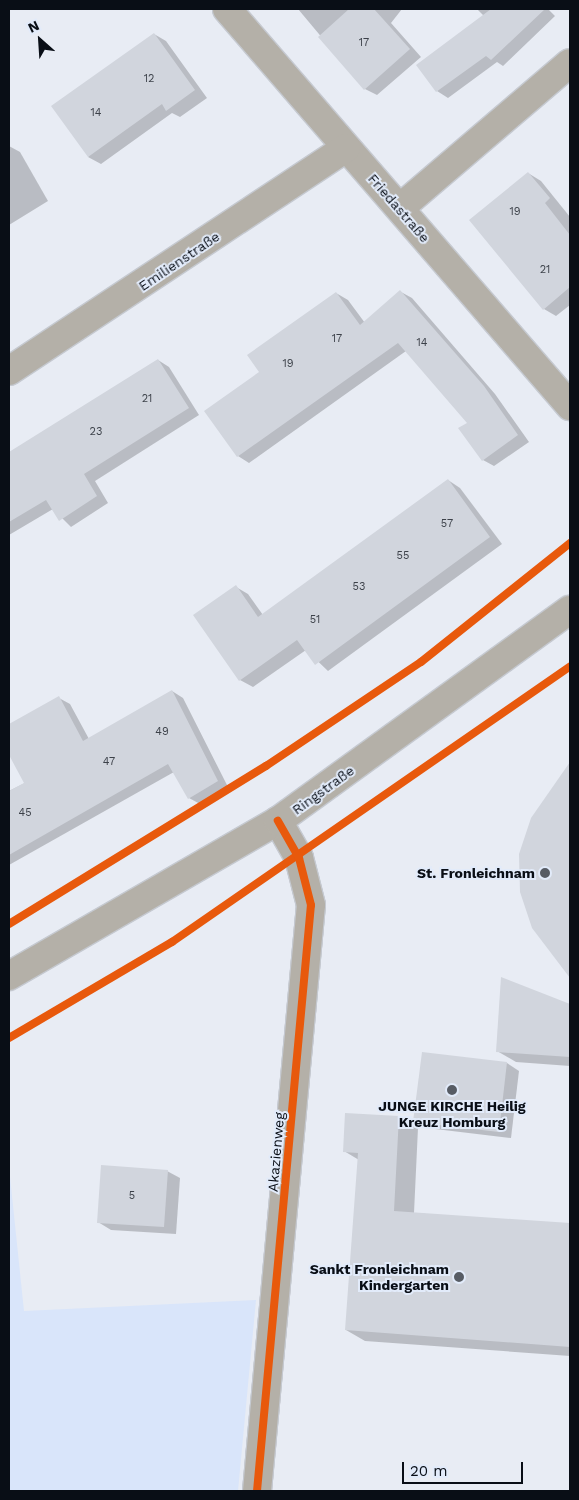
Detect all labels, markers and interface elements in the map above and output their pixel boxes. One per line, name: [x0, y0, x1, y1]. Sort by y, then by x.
north arrow: [15, 15, 65, 65]
text: N: [25, 17, 42, 36]
house number: 17: [359, 36, 369, 50]
house number: 12: [144, 72, 154, 86]
house number: 14: [90, 106, 102, 120]
street label: Friedastraße: [365, 170, 433, 246]
house number: 19: [509, 205, 521, 219]
street label: Emilienstraße: [135, 228, 223, 294]
house number: 21: [540, 263, 550, 277]
house number: 17: [332, 332, 342, 346]
house number: 14: [416, 336, 428, 350]
house number: 19: [282, 357, 294, 371]
house number: 21: [142, 392, 152, 406]
house number: 23: [90, 425, 102, 439]
house number: 57: [441, 517, 453, 531]
house number: 55: [397, 549, 409, 563]
house number: 53: [353, 580, 365, 594]
house number: 51: [310, 613, 320, 627]
house number: 49: [155, 725, 169, 739]
house number: 47: [103, 755, 115, 769]
street label: Ringstraße: [289, 762, 357, 818]
house number: 45: [18, 806, 32, 820]
place label: St. Fronleichnam: [417, 865, 535, 881]
marker: St. Fronleichnam: [539, 867, 551, 879]
marker: JUNGE KIRCHE Heilig Kreuz Homburg: [446, 1084, 458, 1096]
place label: JUNGE KIRCHE Heilig Kreuz Homburg: [378, 1098, 526, 1130]
street label: Akazienweg: [264, 1112, 288, 1192]
house number: 5: [129, 1189, 135, 1203]
place label: Sankt Fronleichnam Kindergarten: [310, 1261, 449, 1294]
marker: Sankt Fronleichnam Kindergarten: [453, 1271, 465, 1283]
scale bar: [404, 1452, 525, 1484]
text: 20 m: [410, 1462, 448, 1480]

